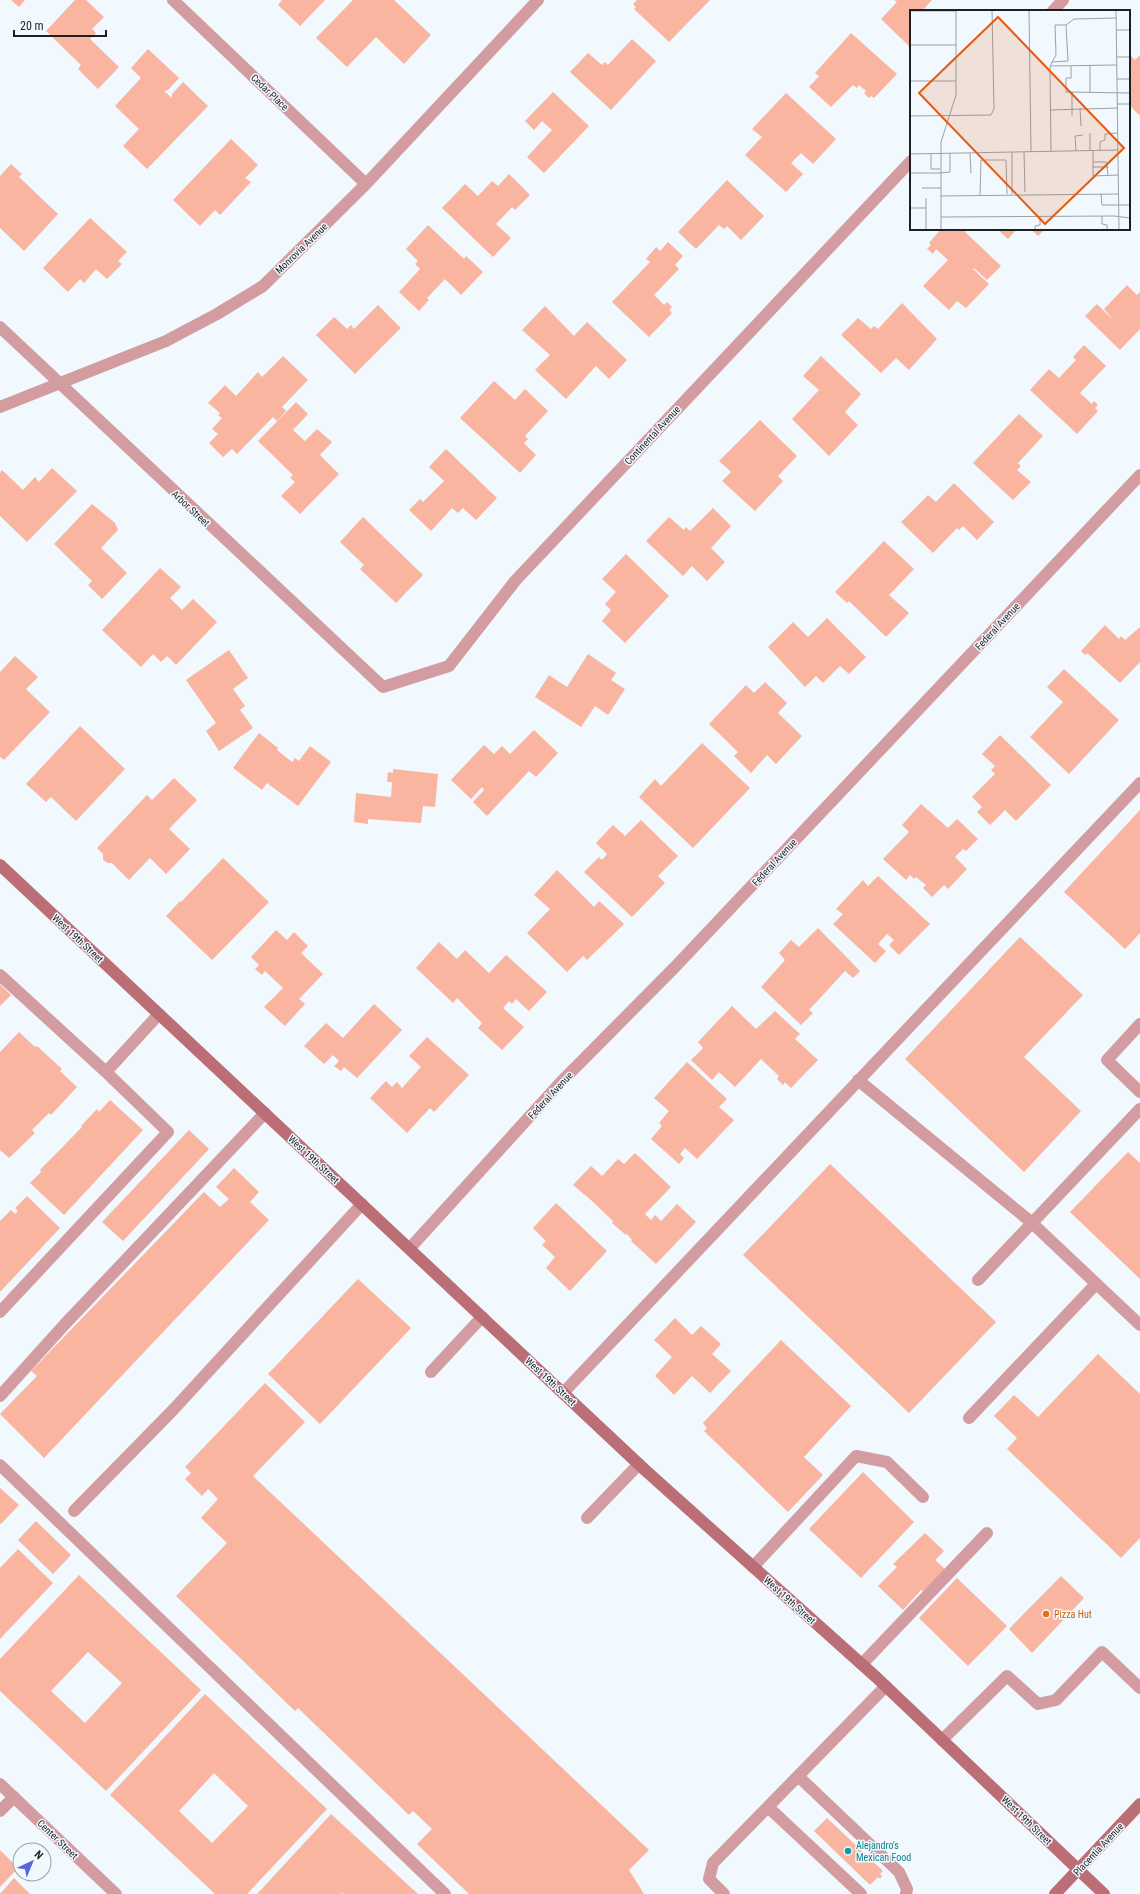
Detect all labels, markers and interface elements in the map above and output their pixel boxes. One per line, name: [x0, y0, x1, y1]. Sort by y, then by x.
inset map: [910, 10, 1130, 230]
scale bar: [14, 12, 106, 38]
text: 20 m: [20, 19, 44, 33]
street label: Cedar Place: [249, 72, 291, 113]
street label: Monrovia Avenue: [273, 221, 330, 276]
street label: Continental Avenue: [622, 403, 683, 467]
street label: Arbor Street: [170, 488, 212, 529]
street label: Federal Avenue: [973, 600, 1022, 652]
street label: Federal Avenue: [750, 836, 799, 888]
street label: West 19th Street: [50, 912, 105, 965]
street label: Federal Avenue: [526, 1069, 575, 1121]
street label: West 19th Street: [286, 1133, 341, 1186]
street label: West 19th Street: [523, 1355, 578, 1408]
street label: West 19th Street: [762, 1574, 818, 1626]
marker: Pizza Hut: [1041, 1609, 1051, 1619]
place label: Pizza Hut: [1054, 1609, 1092, 1620]
street label: West 19th Street: [999, 1794, 1054, 1847]
street label: Center Street: [35, 1817, 80, 1861]
street label: Placentia Avenue: [1071, 1821, 1126, 1878]
place label: Alejandro's Mexican Food: [856, 1840, 911, 1863]
north arrow: [12, 1842, 52, 1882]
marker: Alejandro's Mexican Food: [843, 1846, 853, 1856]
text: N: [32, 1848, 46, 1862]

